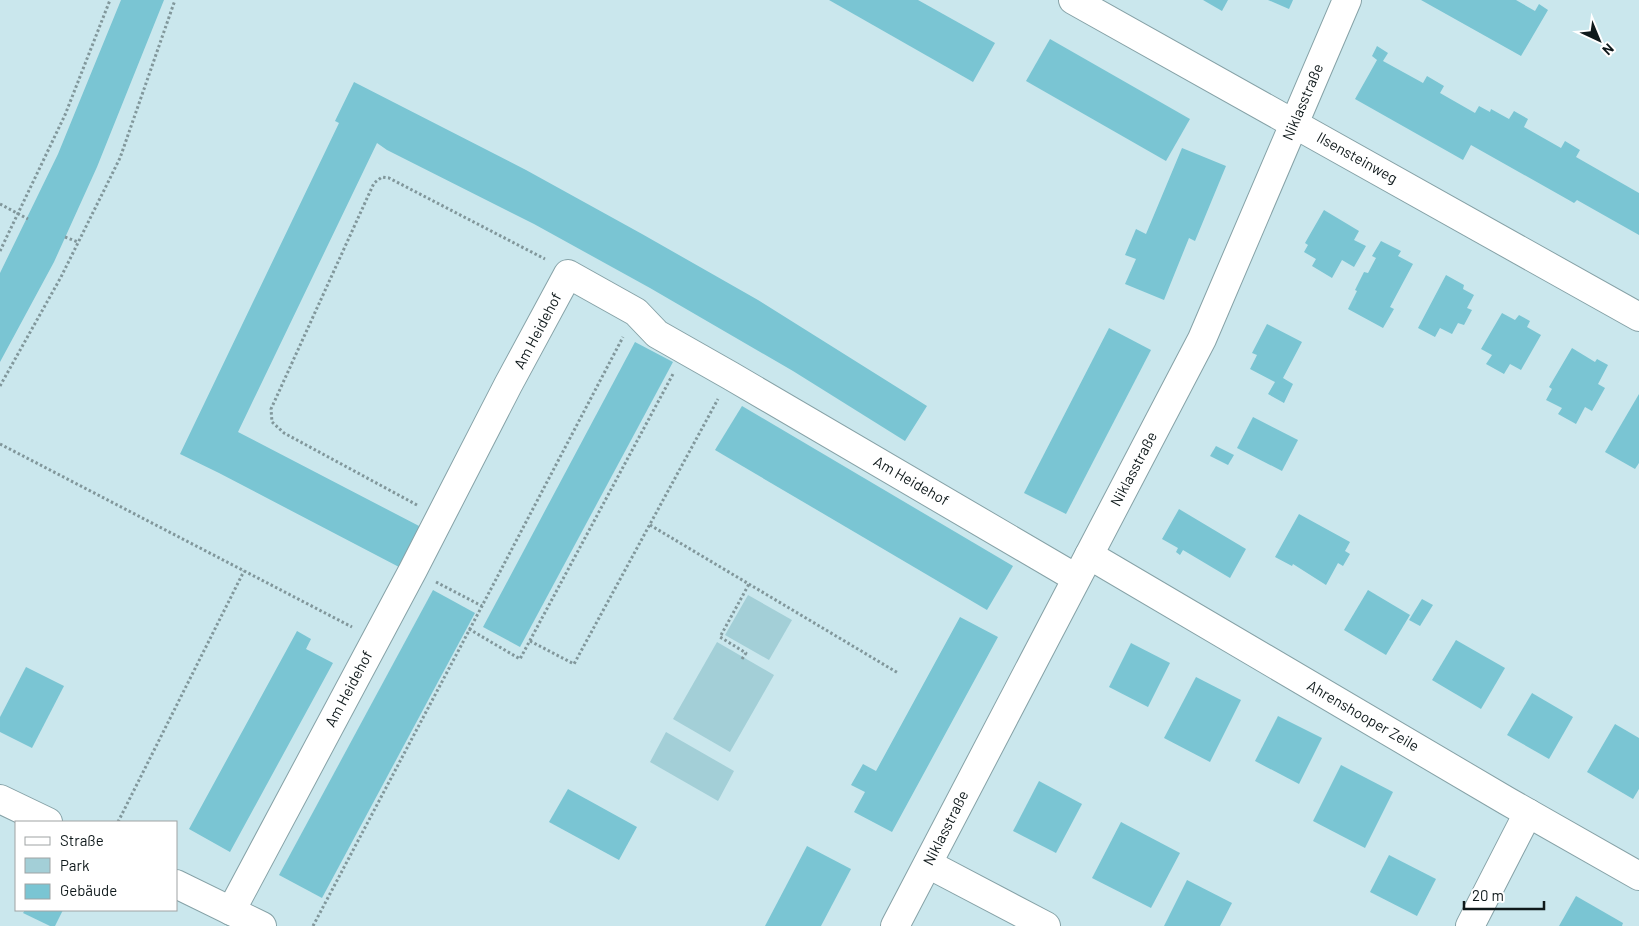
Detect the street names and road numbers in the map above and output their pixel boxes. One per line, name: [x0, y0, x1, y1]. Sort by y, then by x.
street label: Niklasstraße: [1278, 60, 1326, 143]
street label: Ilsensteinweg: [1314, 128, 1401, 187]
street label: Am Heidehof: [510, 289, 565, 372]
street label: Niklasstraße: [1106, 428, 1160, 509]
street label: Am Heidehof: [871, 451, 952, 509]
street label: Am Heidehof: [321, 647, 376, 730]
street label: Ahrenshooper Zeile: [1304, 676, 1423, 755]
street label: Niklasstraße: [919, 787, 972, 868]

